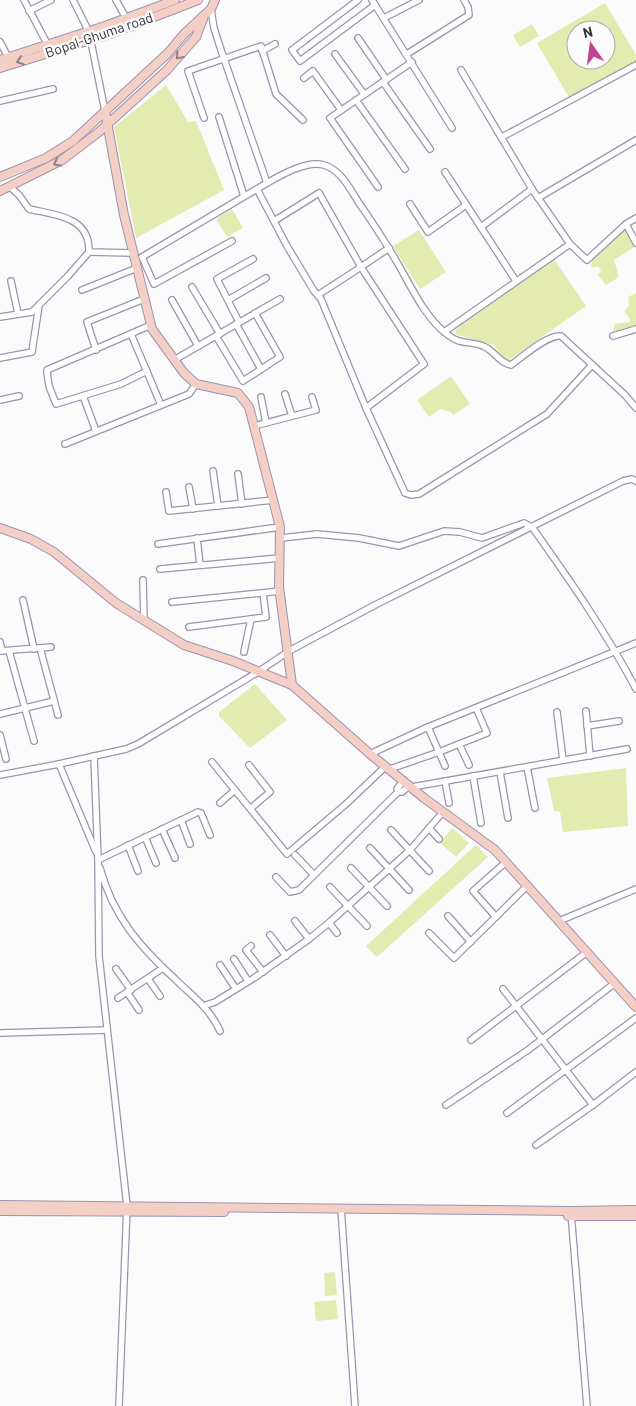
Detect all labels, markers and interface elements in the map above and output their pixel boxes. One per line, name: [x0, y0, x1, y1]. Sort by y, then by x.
street label: Bopal-Ghuma road: [43, 8, 155, 61]
north arrow: [566, 20, 616, 70]
text: N: [581, 23, 594, 41]
one-way arrow: [177, 50, 185, 59]
one-way arrow: [16, 56, 24, 66]
one-way arrow: [54, 156, 63, 166]

